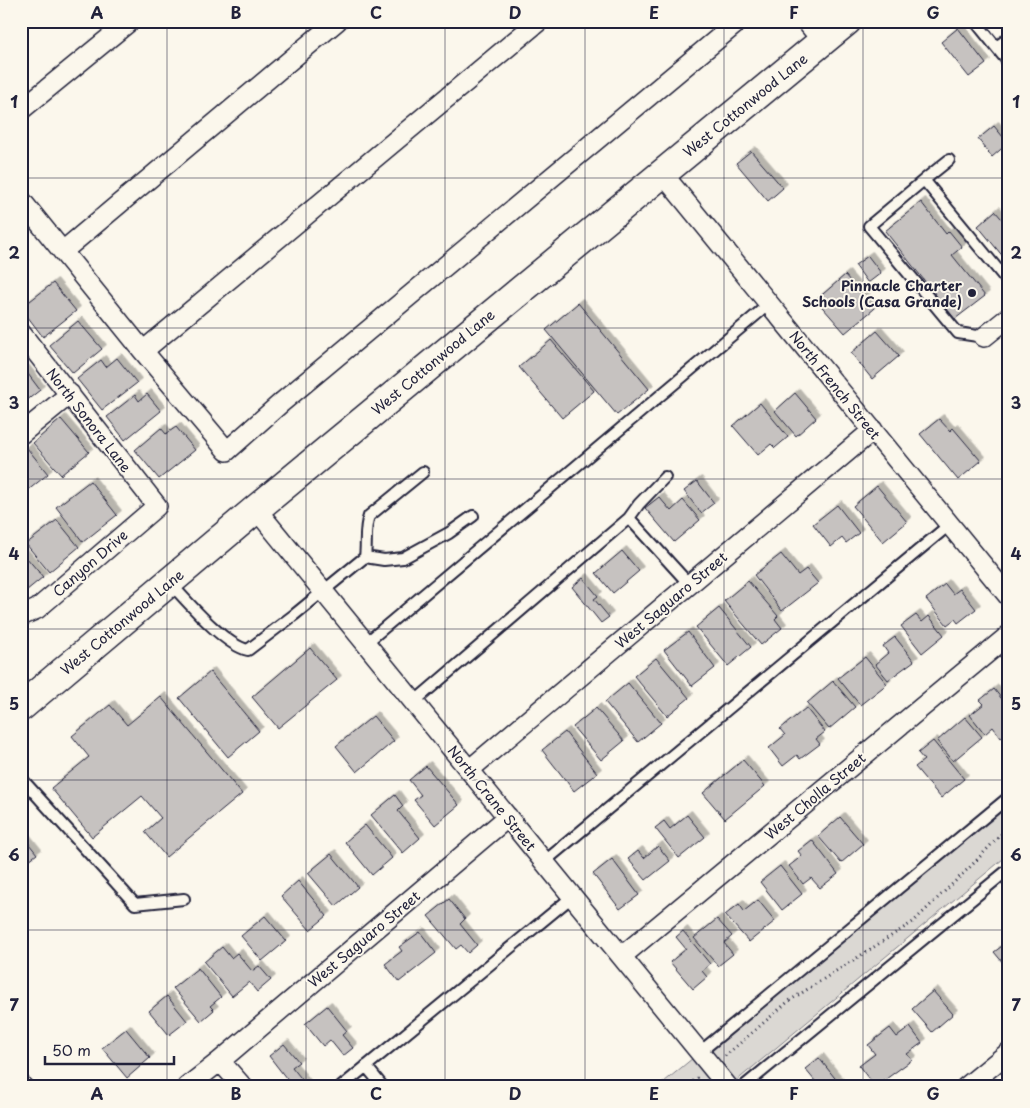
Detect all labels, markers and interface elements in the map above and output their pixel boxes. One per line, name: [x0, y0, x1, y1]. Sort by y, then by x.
text: A: [91, 0, 104, 24]
text: B: [231, 0, 242, 24]
text: C: [370, 0, 382, 24]
text: D: [509, 0, 521, 24]
text: E: [649, 0, 659, 24]
text: F: [789, 0, 799, 24]
text: G: [926, 0, 940, 24]
street label: West Cottonwood Lane: [678, 48, 812, 162]
text: 1: [10, 89, 18, 113]
text: 1: [1012, 89, 1020, 113]
text: 2: [8, 240, 20, 264]
text: 2: [1010, 240, 1022, 264]
place label: Pinnacle Charter Schools (Casa Grande): [802, 275, 963, 312]
marker: Pinnacle Charter Schools (Casa Grande): [966, 287, 978, 299]
street label: West Cottonwood Lane: [367, 304, 499, 420]
street label: North French Street: [785, 326, 886, 444]
street label: North Sonora Lane: [41, 363, 137, 477]
text: 3: [9, 390, 19, 414]
text: 3: [1011, 390, 1021, 414]
street label: Canyon Drive: [48, 524, 132, 602]
text: 4: [9, 541, 20, 565]
text: 4: [1011, 541, 1022, 565]
street label: West Saguaro Street: [610, 546, 732, 653]
street label: West Cottonwood Lane: [56, 564, 188, 680]
text: 5: [9, 691, 19, 715]
text: 5: [1011, 691, 1021, 715]
street label: North Crane Street: [443, 741, 541, 856]
street label: West Cholla Street: [760, 747, 870, 845]
text: 6: [8, 842, 20, 866]
text: 6: [1010, 842, 1022, 866]
street label: West Saguaro Street: [303, 885, 425, 992]
text: 7: [9, 992, 19, 1016]
text: 7: [1011, 992, 1021, 1016]
scale bar: [45, 1033, 174, 1065]
text: 50 m: [52, 1038, 91, 1061]
text: A: [91, 1081, 104, 1105]
text: B: [231, 1081, 242, 1105]
text: C: [370, 1081, 382, 1105]
text: D: [509, 1081, 521, 1105]
text: E: [649, 1081, 659, 1105]
text: F: [789, 1081, 799, 1105]
text: G: [926, 1081, 940, 1105]

